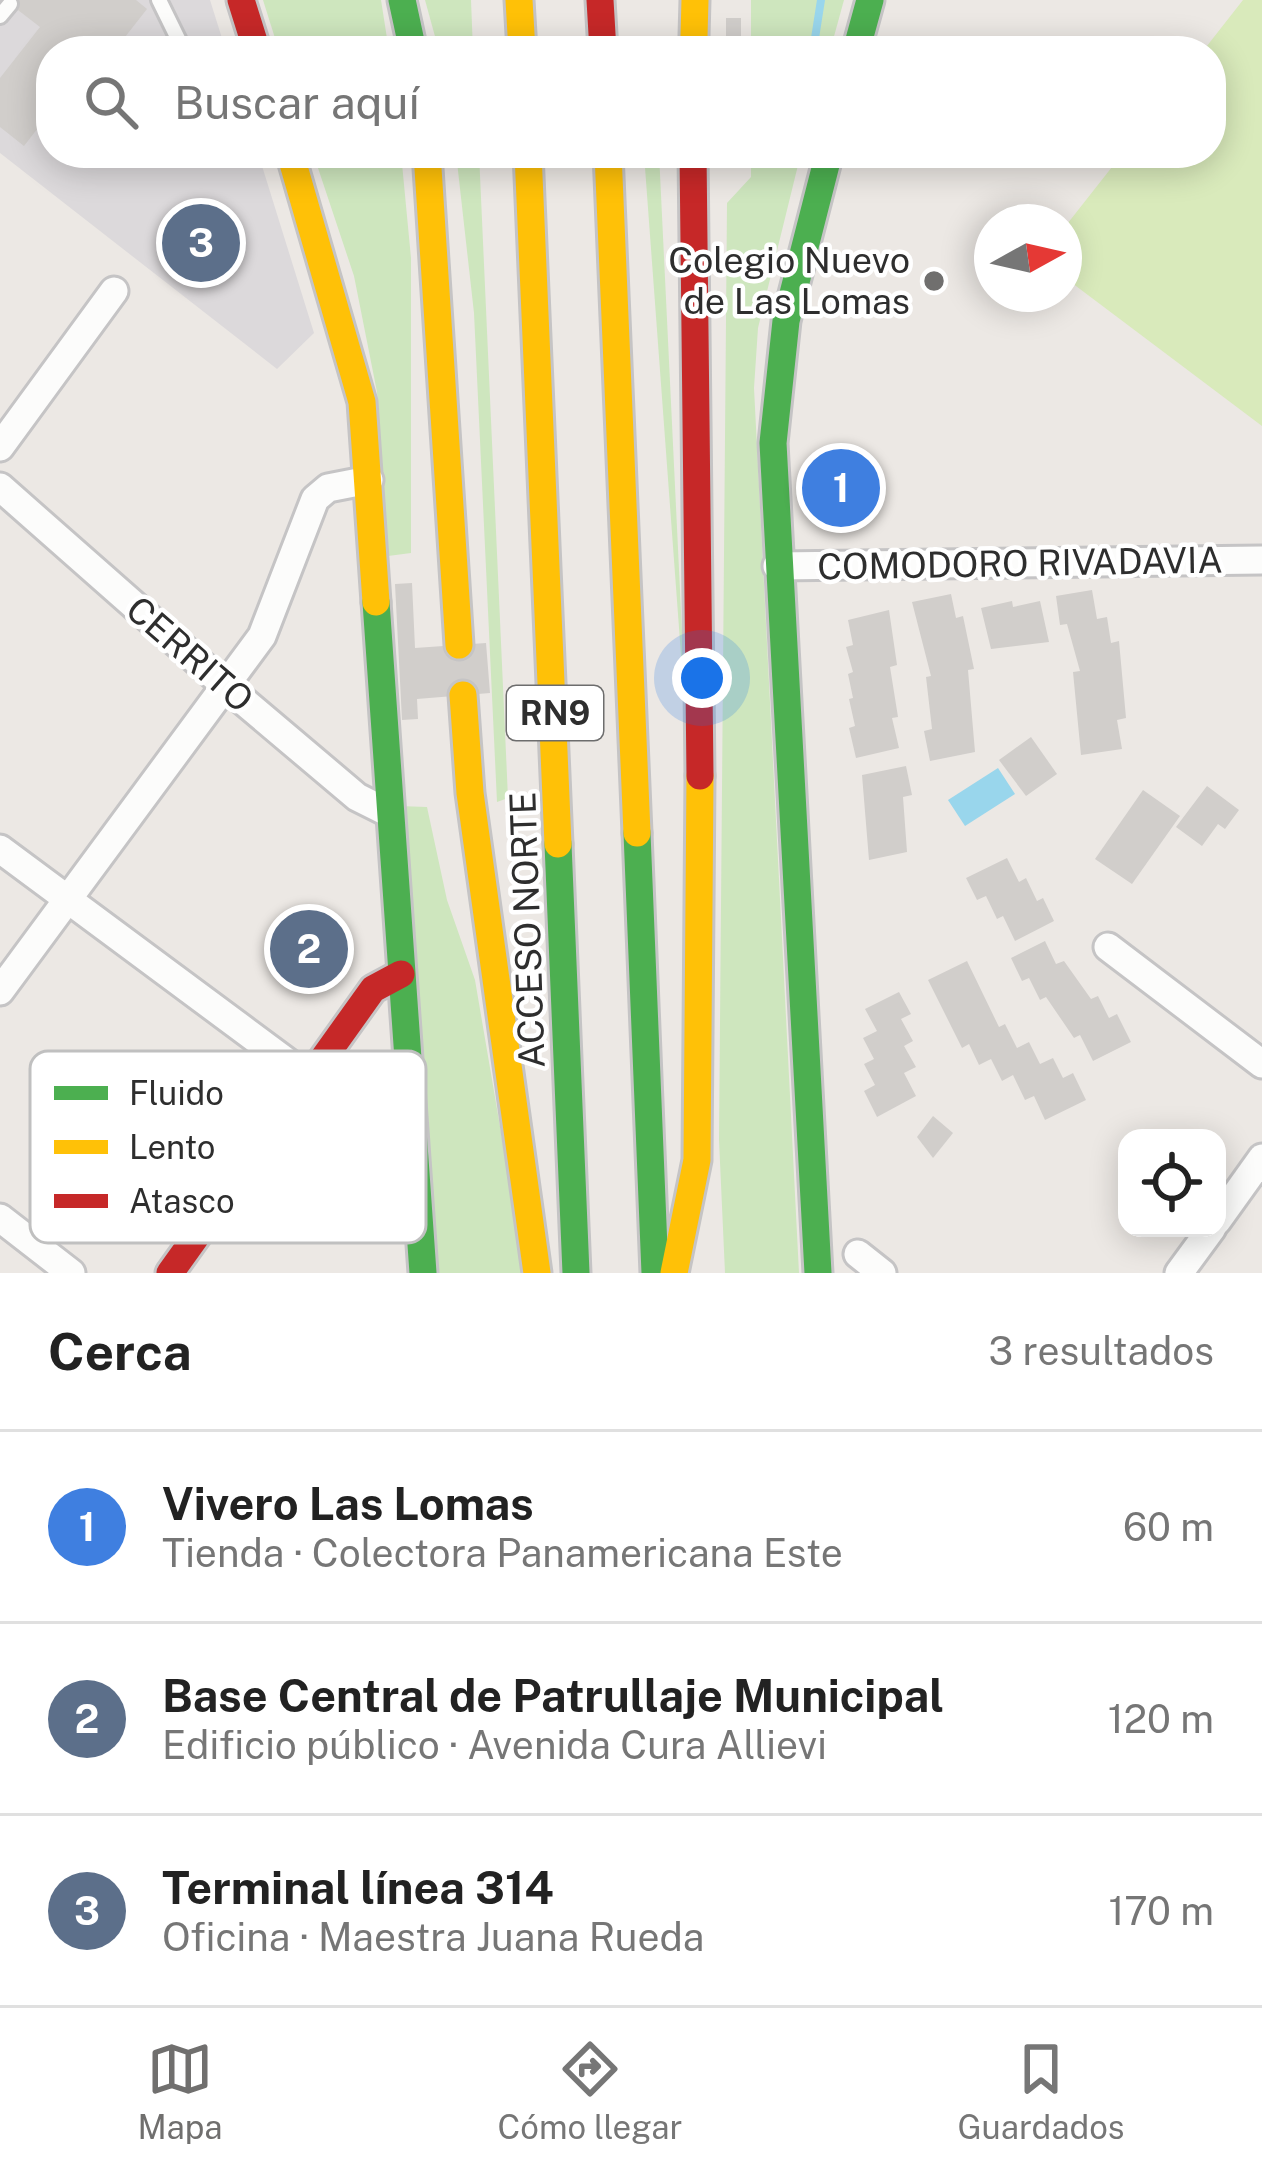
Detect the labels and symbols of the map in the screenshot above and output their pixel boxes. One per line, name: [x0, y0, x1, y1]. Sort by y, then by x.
pin: 3: [162, 198, 240, 288]
north arrow: [974, 204, 1082, 312]
place label: Colegio Nuevo de Las Lomas: [668, 239, 910, 322]
marker: Colegio Nuevo de Las Lomas: [921, 268, 947, 294]
pin: 1: [802, 443, 880, 533]
street label: COMODORO RIVADAVIA: [817, 538, 1223, 588]
street label: CERRITO: [118, 588, 262, 720]
your location: [672, 648, 732, 708]
road number: RN9: [507, 686, 603, 740]
street label: ACCESO NORTE: [501, 791, 553, 1069]
pin: 2: [270, 904, 348, 994]
legend: [30, 1051, 426, 1243]
text: Fluido: [129, 1074, 224, 1112]
text: Lento: [129, 1128, 216, 1166]
text: Atasco: [129, 1182, 235, 1220]

